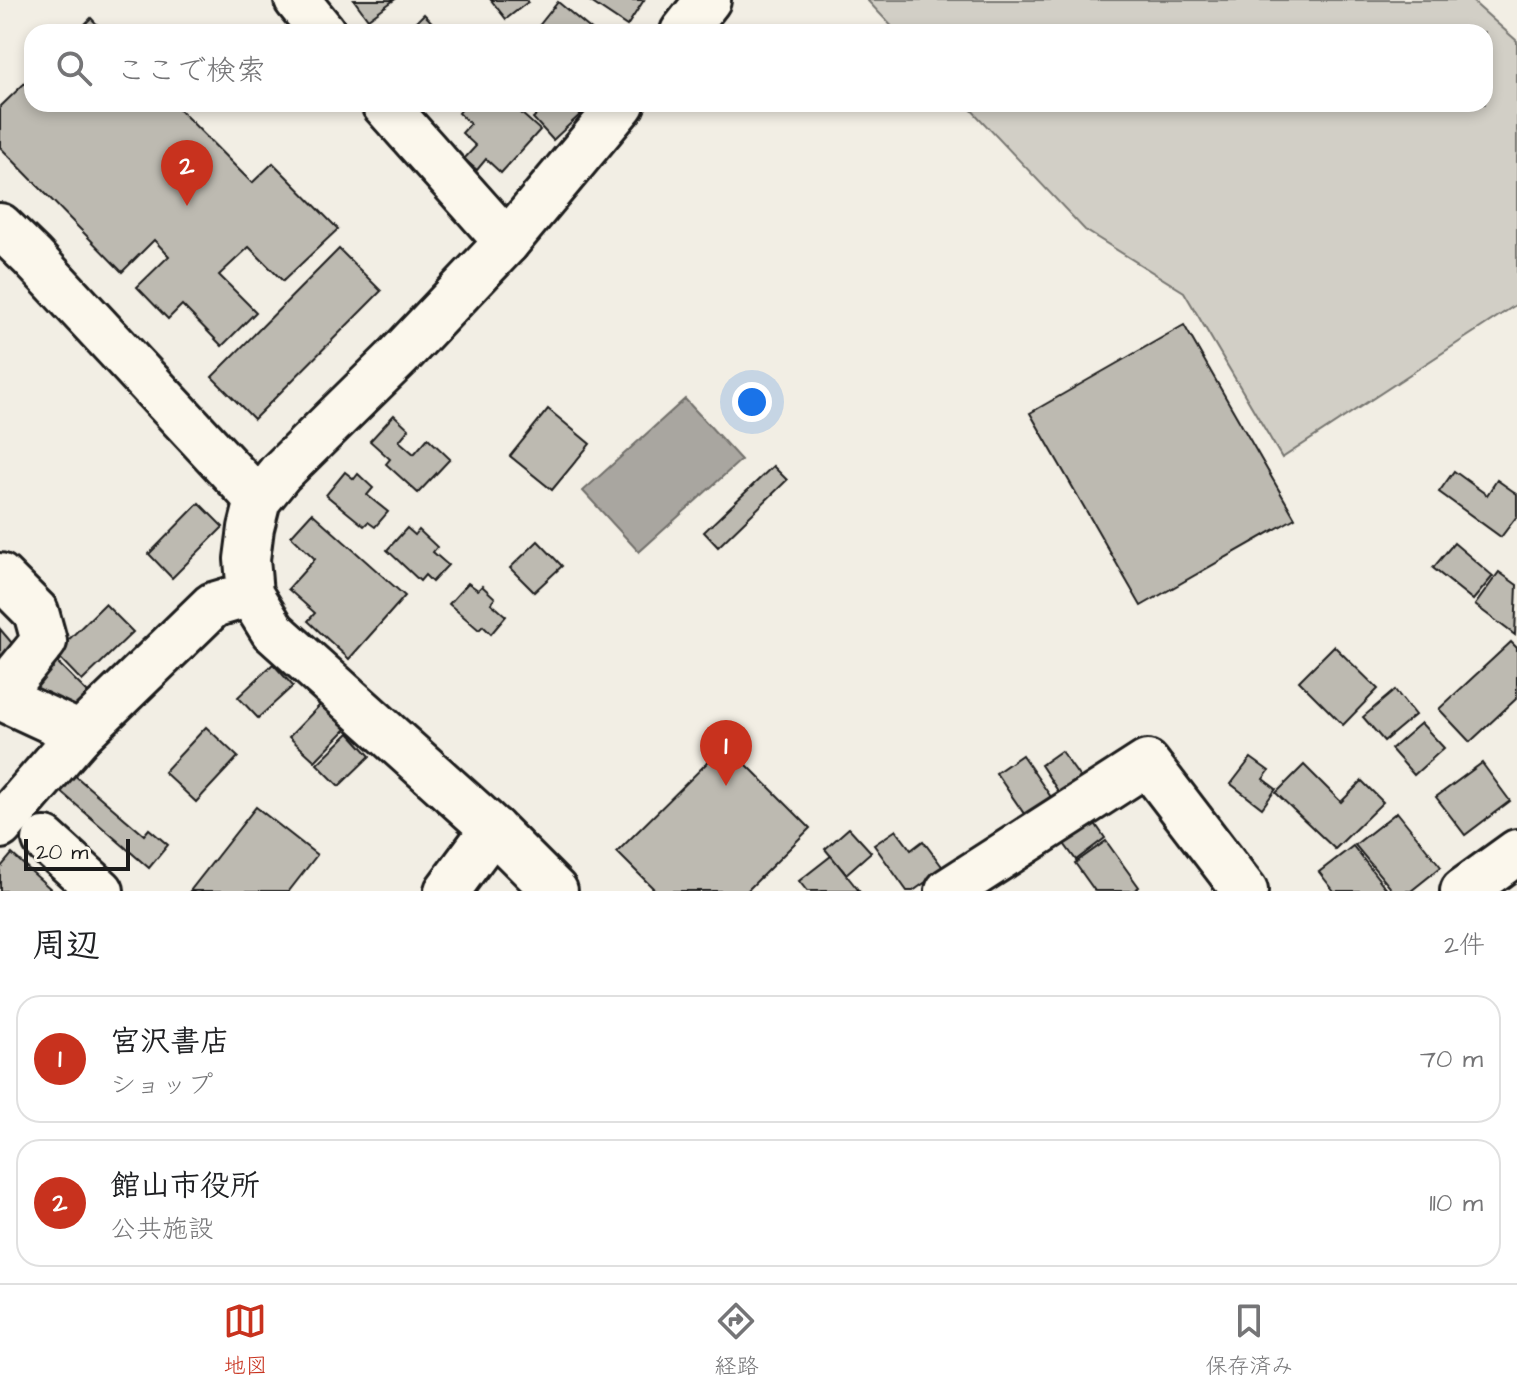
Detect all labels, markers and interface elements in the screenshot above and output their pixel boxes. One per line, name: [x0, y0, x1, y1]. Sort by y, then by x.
search box: [24, 24, 1493, 112]
icon: search: [52, 46, 96, 90]
text: ここで検索: [116, 50, 266, 92]
pin: 2: [161, 140, 213, 206]
your location: [732, 382, 772, 422]
pin: 1: [700, 720, 752, 786]
scale bar: [24, 835, 130, 871]
text: 20 m: [36, 837, 88, 868]
text: 周辺: [32, 922, 100, 970]
text: 2件: [1444, 927, 1485, 963]
text: 宮沢書店: [110, 1021, 230, 1063]
text: 1: [58, 1041, 62, 1077]
text: 70 m: [1420, 1041, 1483, 1077]
text: ショップ: [110, 1067, 213, 1103]
text: 館山市役所: [110, 1165, 260, 1207]
text: 2: [53, 1185, 67, 1221]
text: 110 m: [1429, 1185, 1483, 1221]
text: 公共施設: [110, 1211, 214, 1247]
tab: 地図: [223, 1299, 268, 1382]
tab: 経路: [714, 1299, 759, 1382]
tab: 保存済み: [1205, 1299, 1294, 1382]

